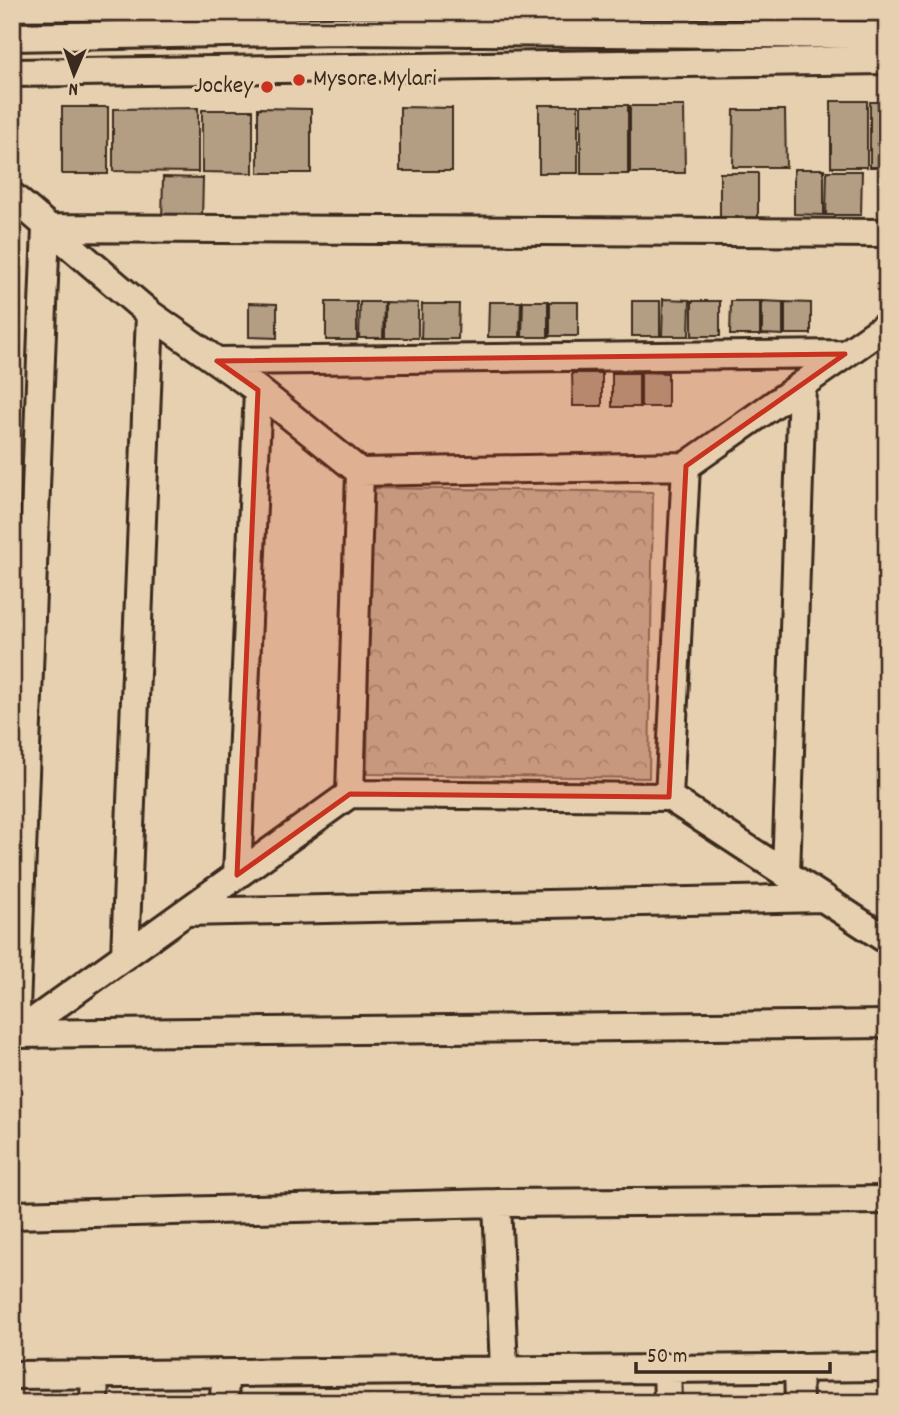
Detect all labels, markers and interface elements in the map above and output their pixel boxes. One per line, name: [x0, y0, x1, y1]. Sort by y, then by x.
north arrow: [38, 38, 108, 108]
place label: Mysore Mylari: [313, 63, 437, 97]
place label: Jockey: [194, 70, 254, 104]
marker: Mysore Mylari: [291, 72, 307, 88]
text: N: [68, 74, 79, 101]
marker: Jockey: [259, 79, 275, 95]
scale bar: [636, 1331, 831, 1375]
text: 50 m: [647, 1343, 687, 1373]

